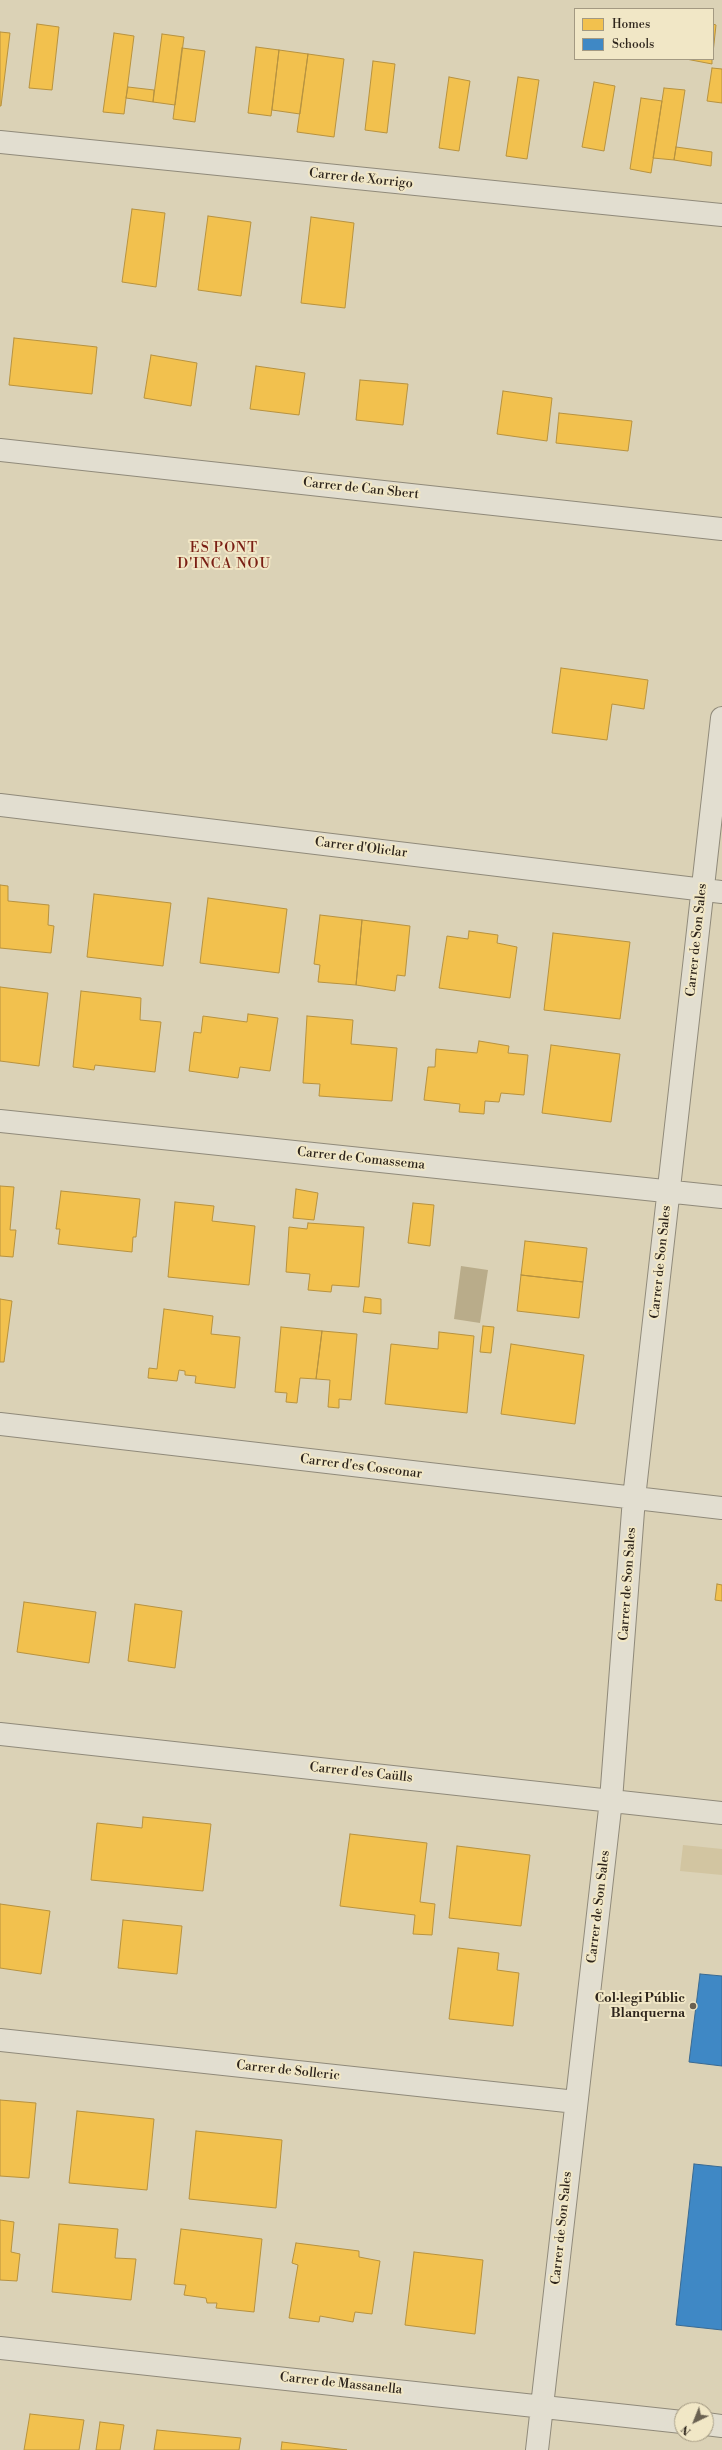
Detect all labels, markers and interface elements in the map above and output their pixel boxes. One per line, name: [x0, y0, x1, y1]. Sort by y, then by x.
legend: [574, 8, 714, 60]
text: Homes: [612, 17, 650, 32]
text: Schools: [612, 37, 654, 52]
street label: Carrer de Xorrigo: [308, 166, 414, 192]
street label: Carrer de Can Sbert: [302, 475, 420, 503]
district label: ES PONT D'INCA NOU: [177, 541, 271, 574]
street label: Carrer d'Oliclar: [314, 835, 408, 861]
street label: Carrer de Son Sales: [683, 883, 711, 997]
street label: Carrer de Comassema: [296, 1145, 426, 1173]
street label: Carrer de Son Sales: [647, 1205, 675, 1319]
street label: Carrer d'es Cosconar: [299, 1452, 423, 1482]
street label: Carrer de Son Sales: [616, 1527, 640, 1641]
street label: Carrer d'es Caülls: [309, 1760, 413, 1786]
street label: Carrer de Son Sales: [584, 1850, 614, 1964]
place label: Col·legi Públic Blanquerna: [595, 1991, 685, 2022]
marker: Col·legi Públic Blanquerna: [688, 2001, 698, 2011]
street label: Carrer de Solleric: [235, 2058, 341, 2084]
street label: Carrer de Son Sales: [548, 2171, 576, 2285]
street label: Carrer de Massanella: [279, 2370, 403, 2398]
north arrow: [674, 2402, 714, 2442]
text: N: [679, 2422, 694, 2438]

